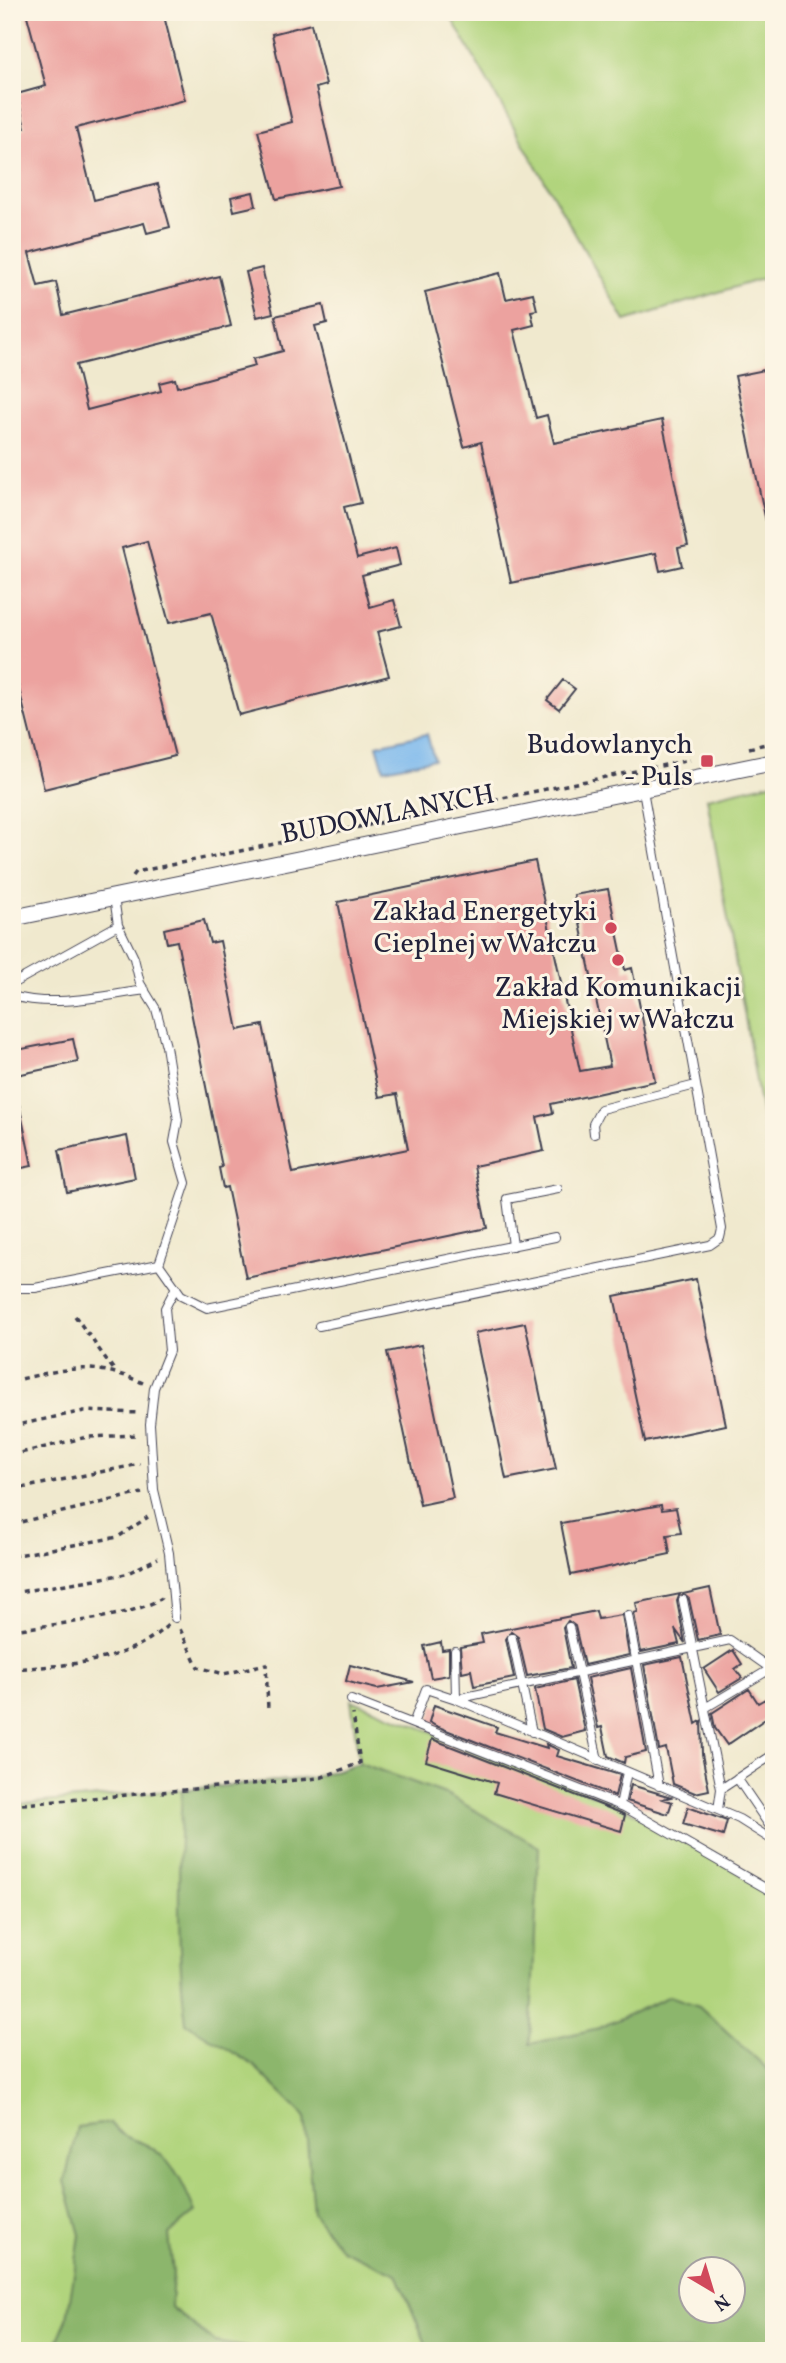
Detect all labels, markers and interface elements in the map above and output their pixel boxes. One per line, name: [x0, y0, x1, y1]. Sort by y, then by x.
place label: Budowlanych - Puls: [526, 726, 693, 797]
marker: Budowlanych - Puls: [699, 753, 715, 769]
street label: BUDOWLANYCH: [278, 775, 498, 855]
place label: Zakład Energetyki Cieplnej w Wałczu: [372, 893, 597, 964]
marker: Zakład Energetyki Cieplnej w Wałczu: [603, 920, 619, 936]
marker: Zakład Komunikacji Miejskiej w Wałczu: [610, 952, 626, 968]
place label: Zakład Komunikacji Miejskiej w Wałczu: [494, 969, 742, 1040]
north arrow: [678, 2254, 748, 2324]
text: N: [708, 2287, 735, 2316]

